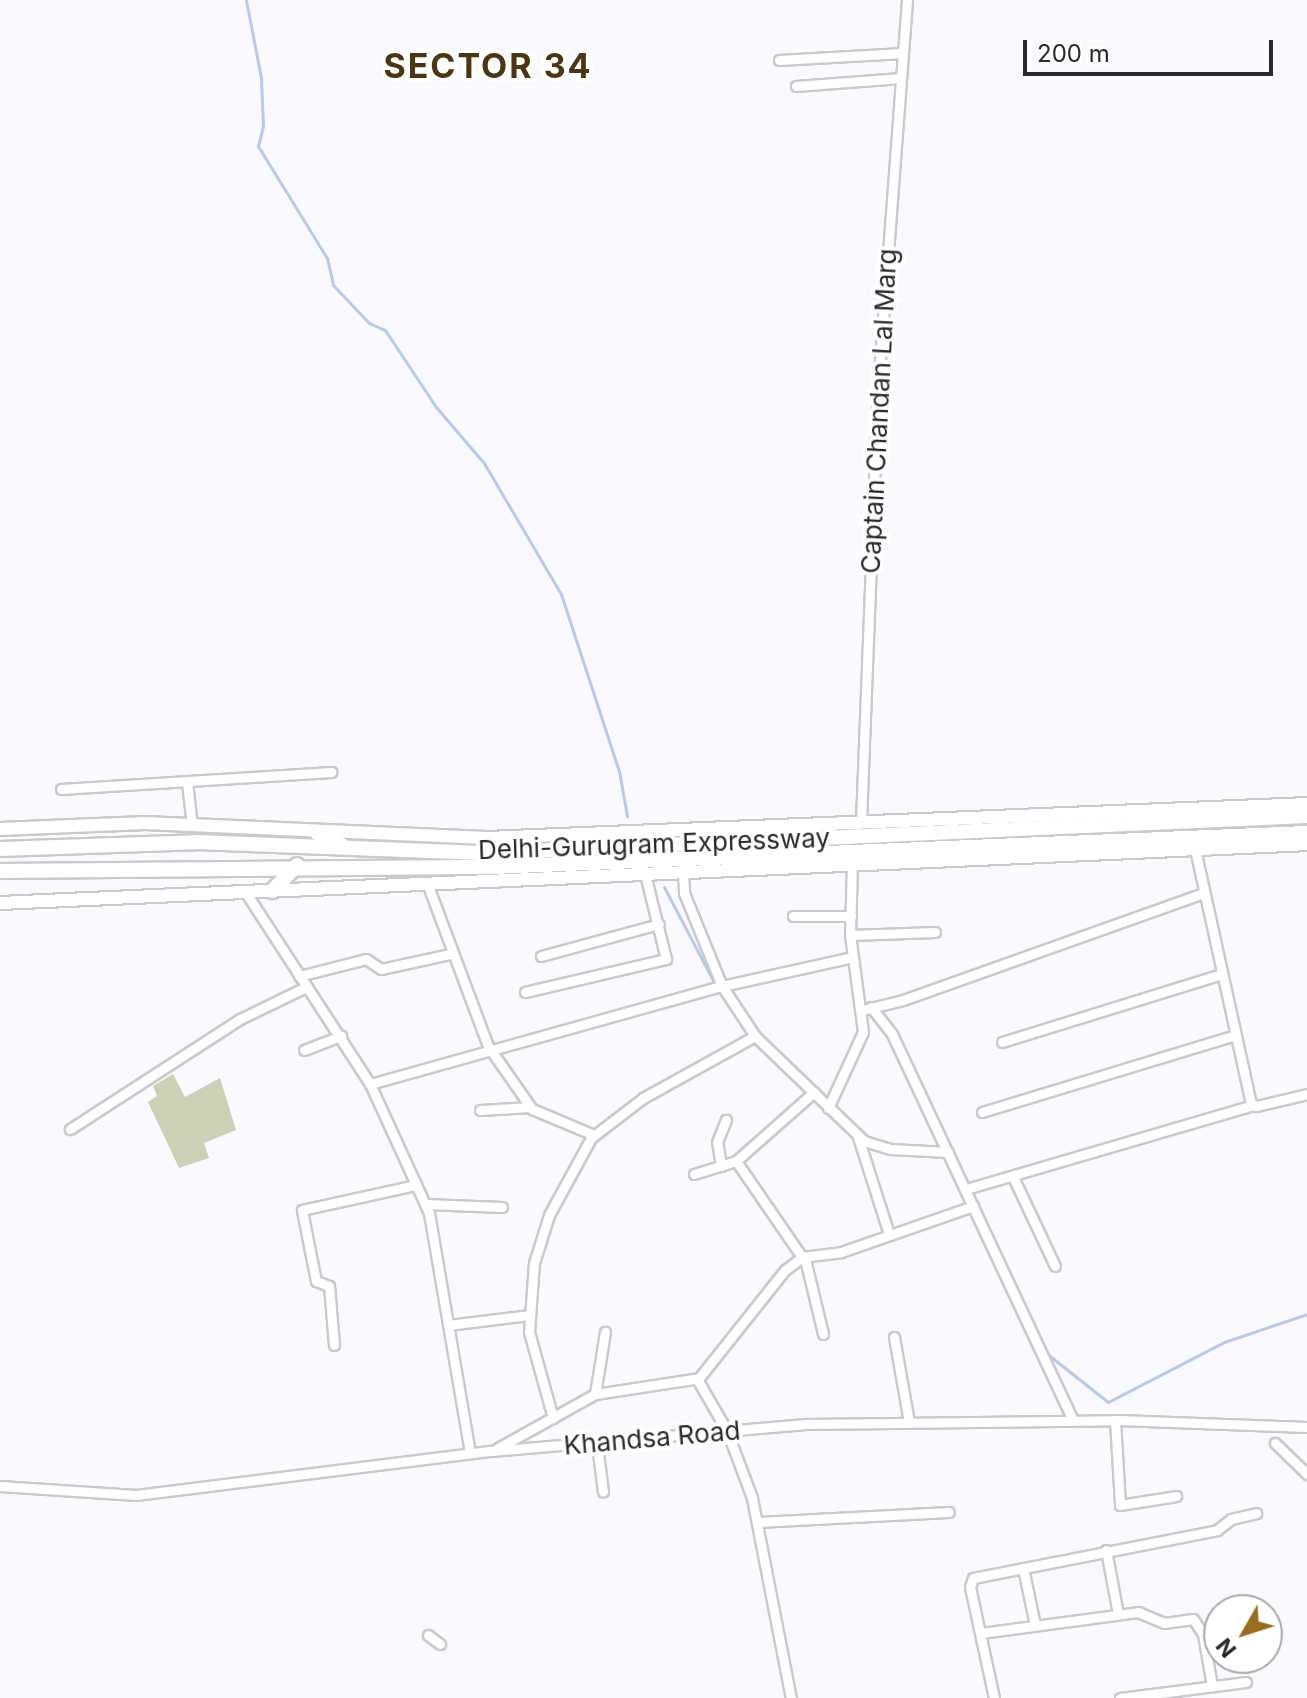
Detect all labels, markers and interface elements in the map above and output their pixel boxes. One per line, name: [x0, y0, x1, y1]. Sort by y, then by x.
scale bar: [1027, 24, 1277, 74]
text: 200 m: [1037, 39, 1110, 68]
district label: SECTOR 34: [383, 46, 593, 86]
street label: Captain Chandan Lal Marg: [855, 248, 903, 574]
street label: Delhi-Gurugram Expressway: [478, 822, 830, 866]
street label: Khandsa Road: [562, 1415, 742, 1461]
north arrow: [1203, 1594, 1283, 1674]
text: N: [1211, 1633, 1241, 1663]

